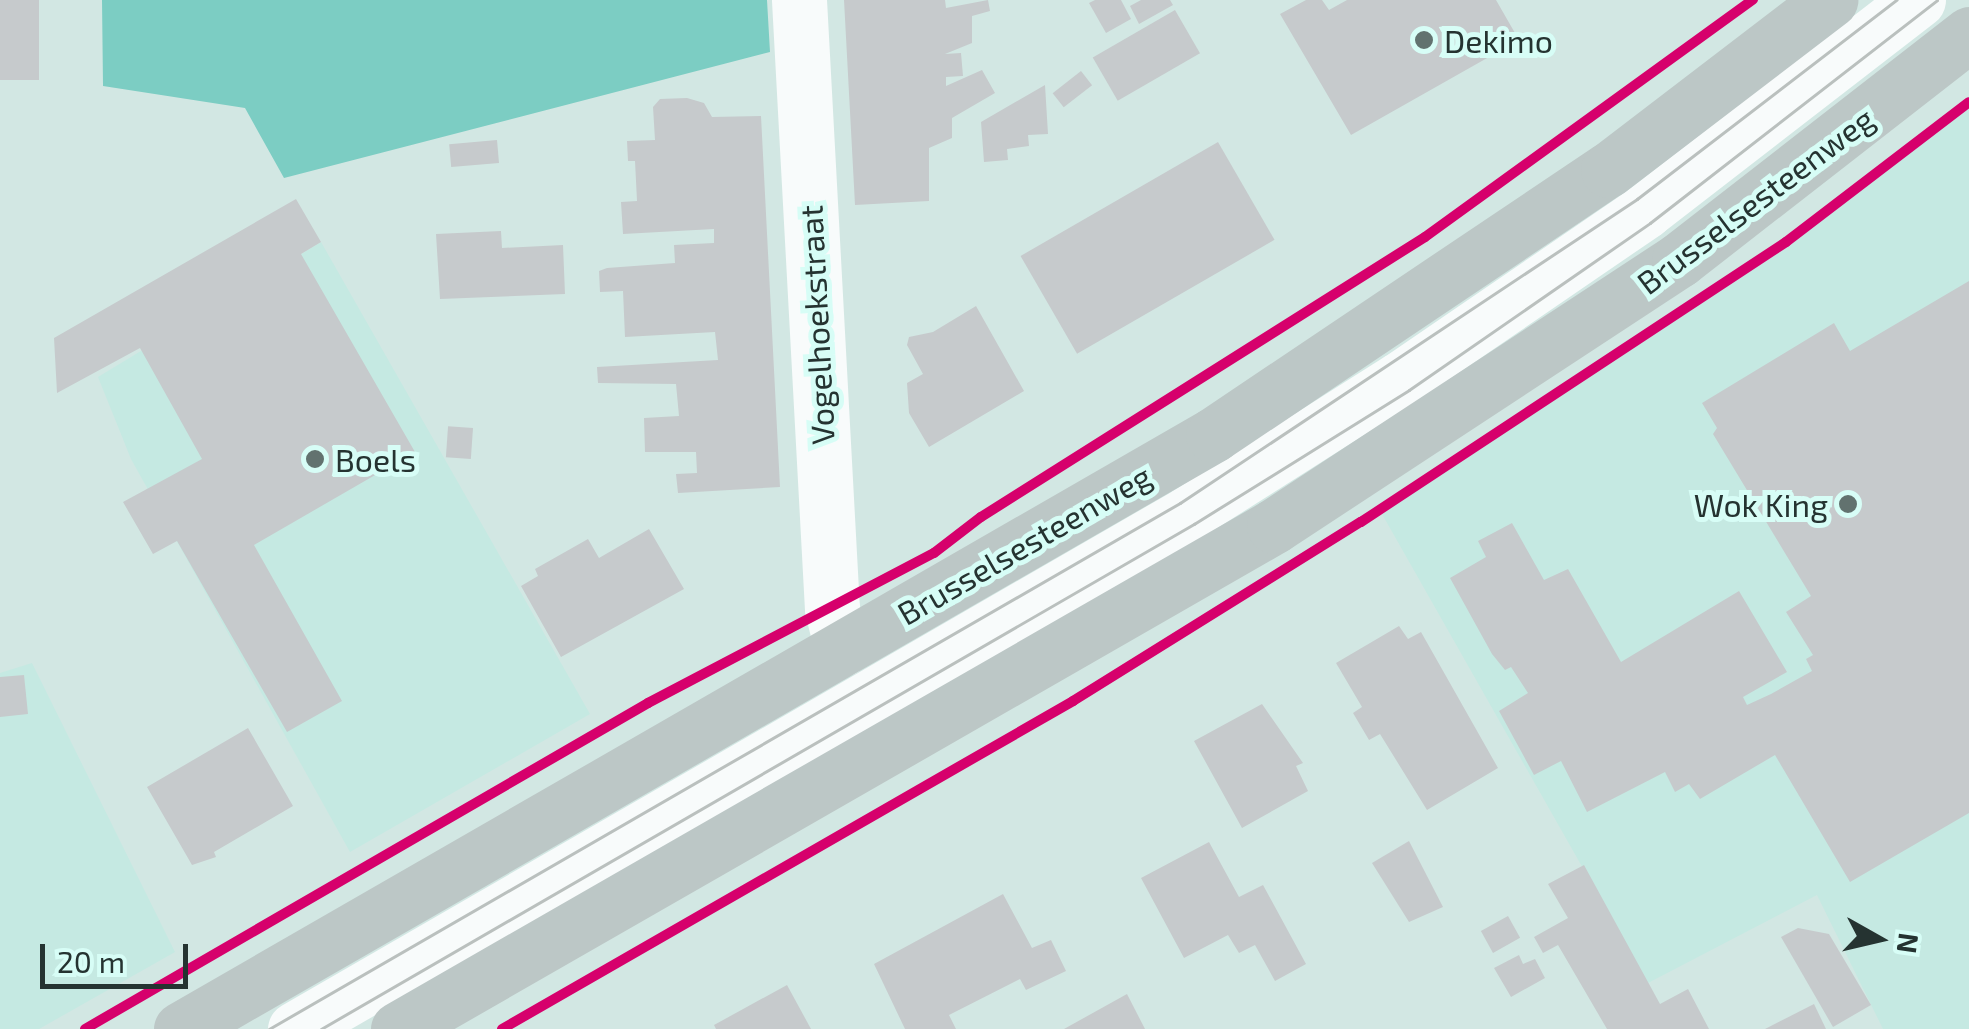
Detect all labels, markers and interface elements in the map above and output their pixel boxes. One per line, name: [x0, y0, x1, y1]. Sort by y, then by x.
place label: Dekimo: [1444, 21, 1553, 59]
marker: Dekimo: [1413, 29, 1435, 51]
street label: Brusselsesteenweg: [1629, 99, 1881, 301]
street label: Vogelhoekstraat: [791, 204, 841, 446]
place label: Boels: [335, 440, 416, 478]
marker: Boels: [304, 448, 326, 470]
street label: Brusselsesteenweg: [890, 456, 1158, 632]
place label: Wok King: [1693, 485, 1828, 523]
marker: Wok King: [1837, 493, 1859, 515]
north arrow: [1829, 889, 1929, 989]
scale bar: [45, 924, 192, 986]
text: N: [1890, 931, 1927, 956]
text: 20 m: [57, 943, 125, 979]

